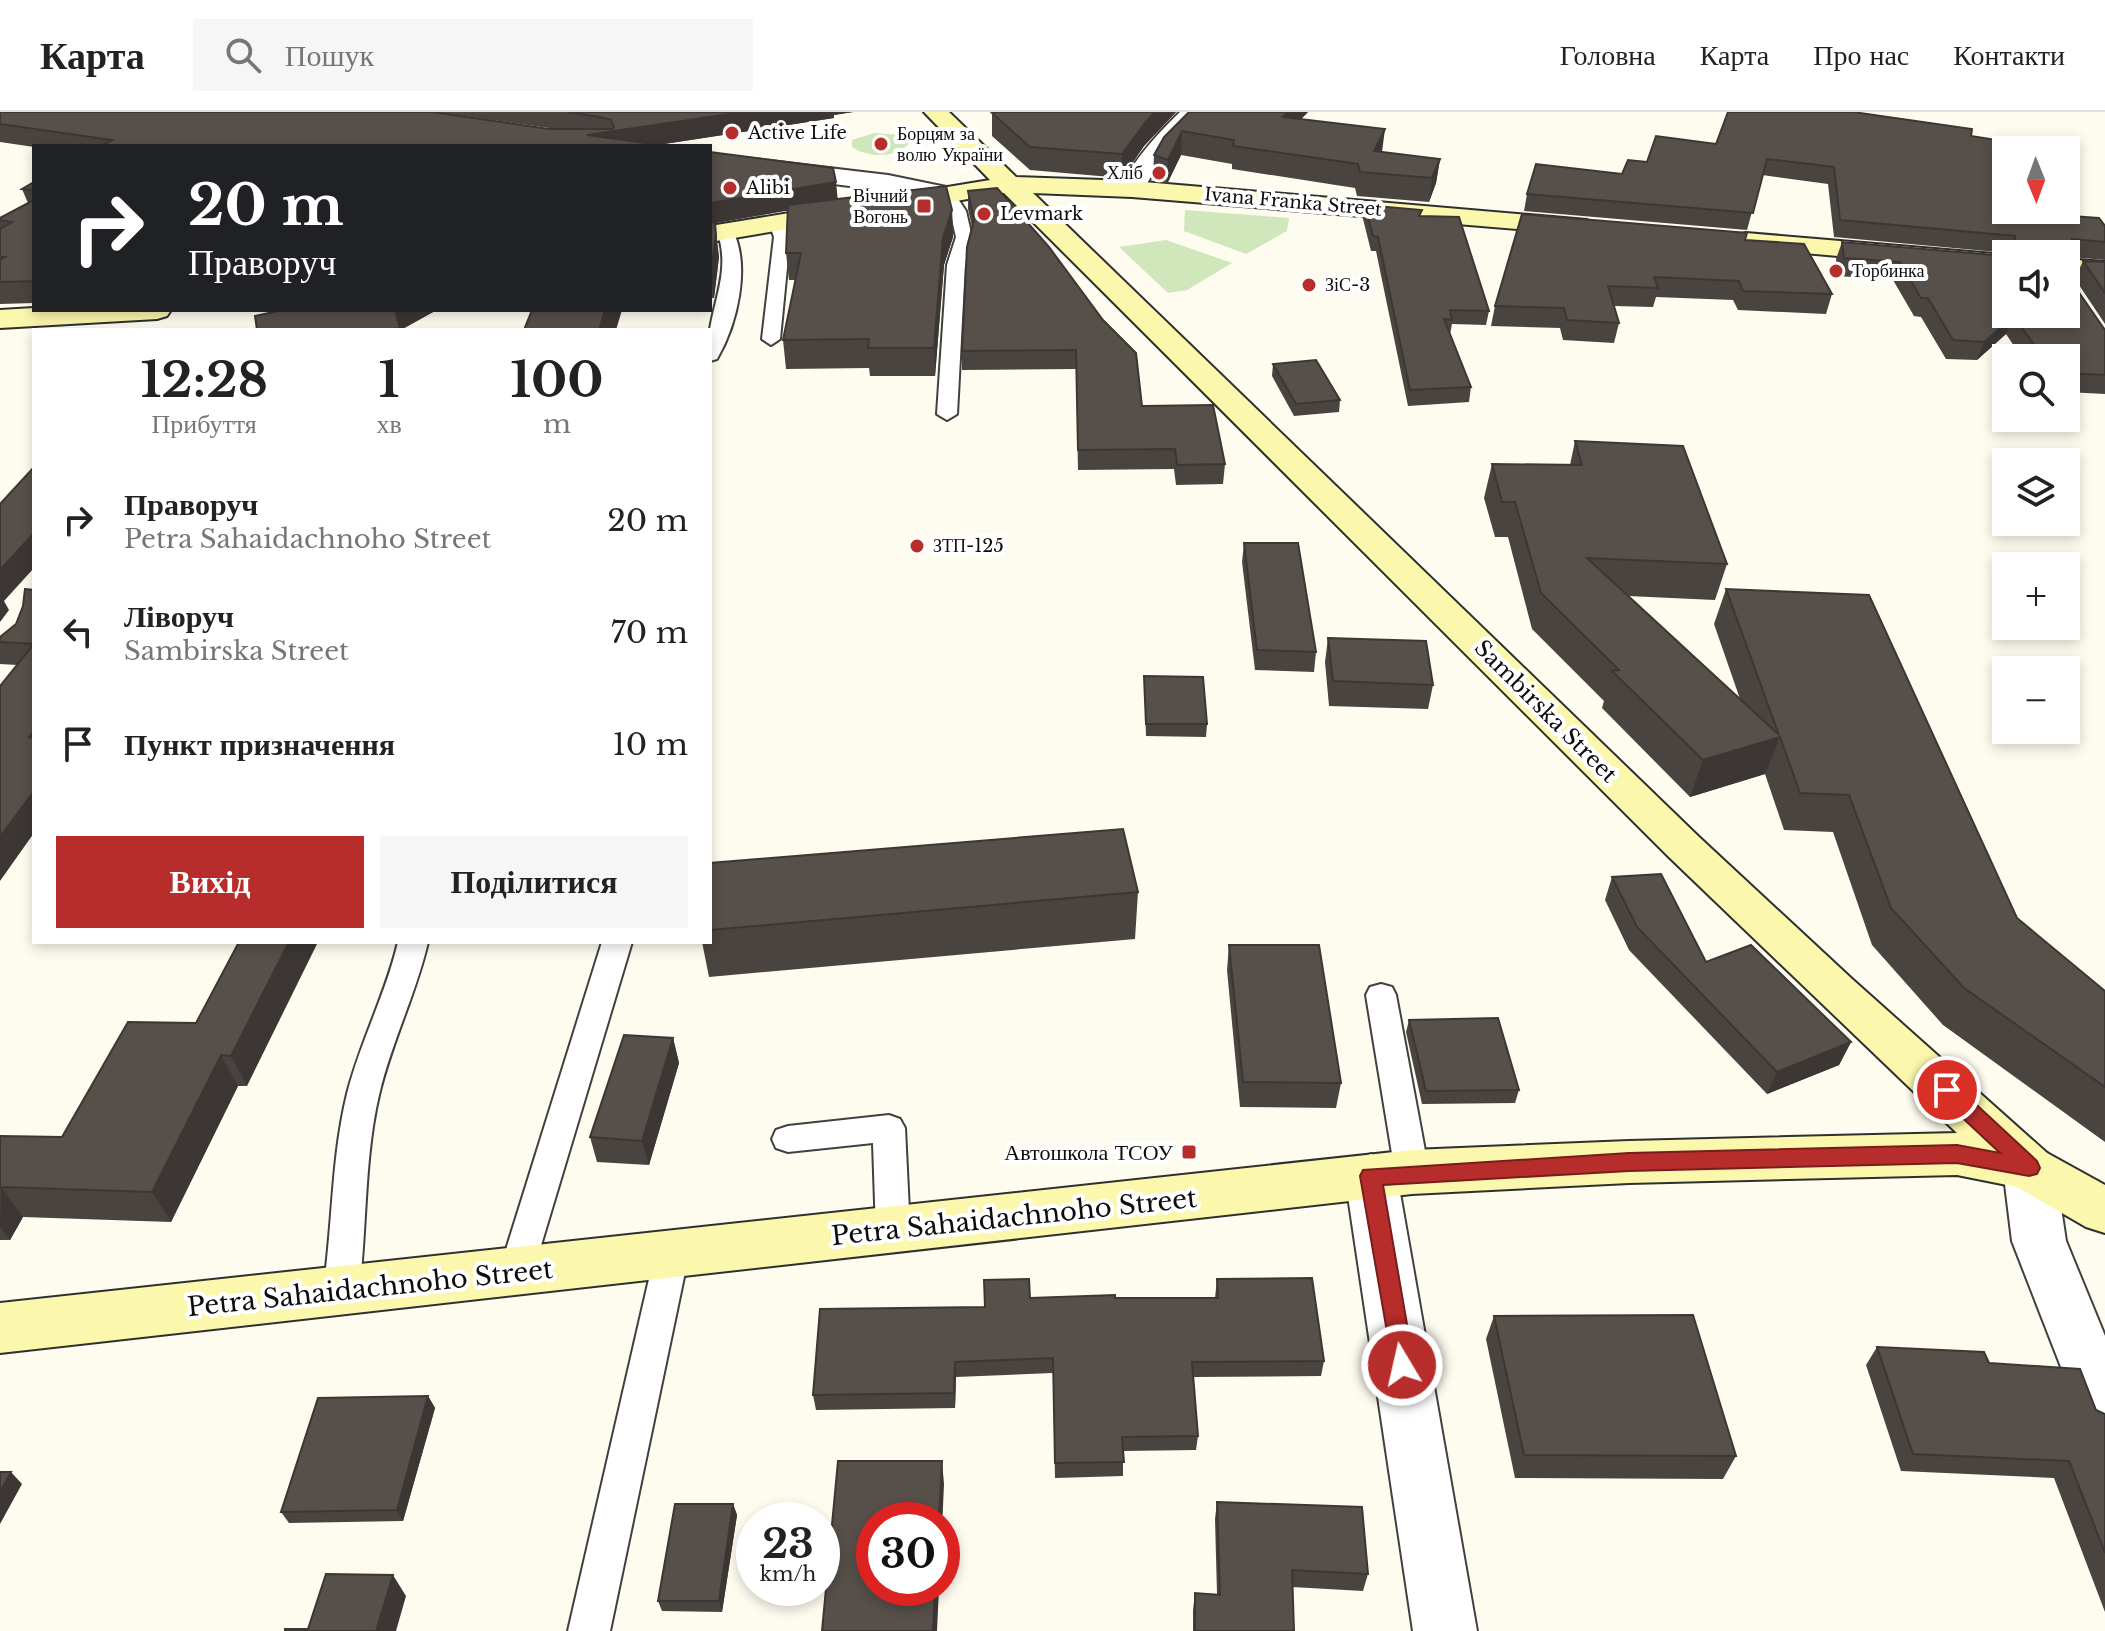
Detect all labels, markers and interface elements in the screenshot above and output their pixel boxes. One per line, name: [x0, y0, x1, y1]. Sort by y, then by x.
search box: [193, 19, 753, 91]
text: Карта: [40, 32, 145, 79]
icon: search: [221, 33, 265, 77]
text: Пошук: [285, 37, 374, 74]
text: Головна: [1560, 38, 1656, 73]
text: Карта: [1700, 38, 1769, 73]
text: Про нас: [1813, 38, 1909, 73]
text: Контакти: [1953, 38, 2065, 73]
place label: Active Life: [747, 122, 847, 144]
place label: Борцям за волю України: [897, 123, 1003, 166]
marker: Active Life: [723, 124, 741, 142]
marker: Борцям за волю України: [872, 135, 890, 153]
north arrow: [1992, 136, 2080, 224]
map controls: [1992, 136, 2080, 744]
place label: Хліб: [1107, 162, 1143, 184]
marker: Хліб: [1150, 164, 1168, 182]
text: 20 m: [188, 171, 344, 240]
icon: right: [56, 176, 160, 280]
place label: Alibi: [745, 177, 790, 199]
marker: Alibi: [721, 179, 739, 197]
street label: Ivana Franka Street: [1203, 183, 1383, 221]
place label: Вічний Вогонь: [853, 185, 908, 228]
marker: Вічний Вогонь: [915, 197, 933, 215]
place label: Levmark: [1000, 203, 1083, 225]
marker: Levmark: [975, 205, 993, 223]
text: Праворуч: [188, 240, 336, 285]
button: sound: [1992, 240, 2080, 328]
place label: Торбинка: [1852, 260, 1925, 282]
marker: Торбинка: [1827, 262, 1845, 280]
place label: ЗіС-3: [1325, 274, 1370, 296]
marker: ЗіС-3: [1300, 276, 1318, 294]
button: search: [1992, 344, 2080, 432]
text: 12:28: [140, 350, 268, 410]
text: 1: [379, 350, 400, 410]
text: 100: [510, 350, 604, 410]
text: Прибуття: [152, 408, 257, 440]
text: хв: [376, 408, 402, 440]
text: m: [543, 408, 571, 440]
button: layers: [1992, 448, 2080, 536]
text: Праворуч: [124, 486, 258, 523]
icon: right: [56, 498, 100, 542]
text: 20 m: [607, 502, 688, 539]
text: Petra Sahaidachnoho Street: [124, 523, 491, 555]
place label: ЗТП-125: [933, 535, 1004, 557]
marker: ЗТП-125: [908, 537, 926, 555]
button: +: [1992, 552, 2080, 640]
text: Ліворуч: [124, 598, 234, 635]
icon: left: [56, 610, 100, 654]
text: 70 m: [611, 614, 688, 651]
text: Sambirska Street: [124, 635, 349, 667]
street label: Sambirska Street: [1469, 635, 1623, 789]
button: −: [1992, 656, 2080, 744]
icon: arrive: [56, 722, 100, 766]
text: Пункт призначення: [124, 726, 395, 763]
text: 10 m: [612, 726, 688, 763]
button: Вихід: [56, 836, 364, 928]
button: Поділитися: [380, 836, 688, 928]
pin: [1913, 1056, 1981, 1124]
icon: arrive: [1925, 1068, 1969, 1112]
place label: Автошкола ТСОУ: [1004, 1139, 1173, 1166]
marker: Автошкола ТСОУ: [1180, 1143, 1198, 1161]
street label: Petra Sahaidachnoho Street: [830, 1182, 1199, 1252]
street label: Petra Sahaidachnoho Street: [186, 1253, 555, 1323]
position arrow: [1360, 1323, 1444, 1407]
speed limit sign: 30: [856, 1502, 960, 1606]
text: 23: [762, 1519, 814, 1569]
text: km/h: [760, 1562, 816, 1586]

